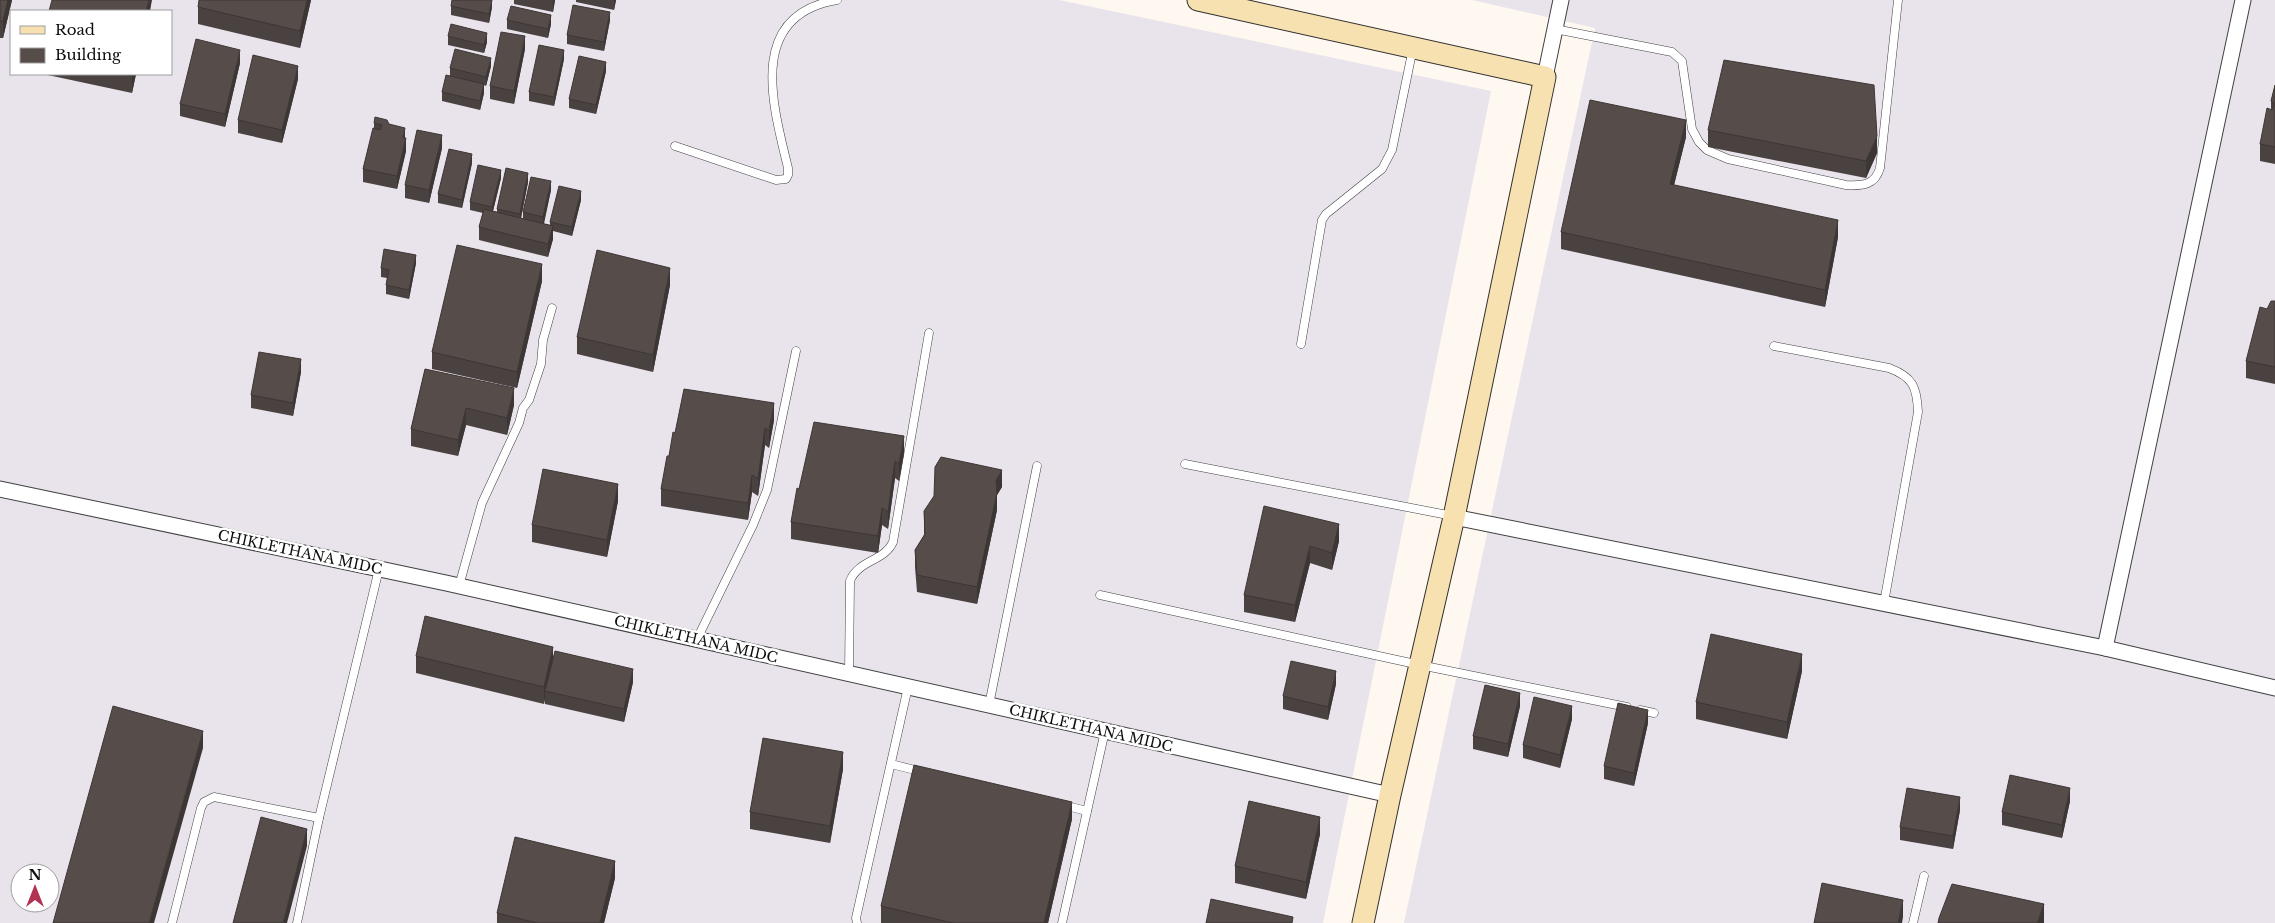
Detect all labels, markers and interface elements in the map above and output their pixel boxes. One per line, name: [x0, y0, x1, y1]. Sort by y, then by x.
legend: [10, 10, 172, 75]
text: Road: [55, 20, 95, 39]
text: Building: [55, 45, 122, 64]
street label: CHIKLETHANA MIDC: [216, 526, 384, 578]
street label: CHIKLETHANA MIDC: [612, 611, 780, 667]
street label: CHIKLETHANA MIDC: [1007, 700, 1175, 756]
north arrow: [10, 863, 60, 913]
text: N: [28, 866, 42, 884]

